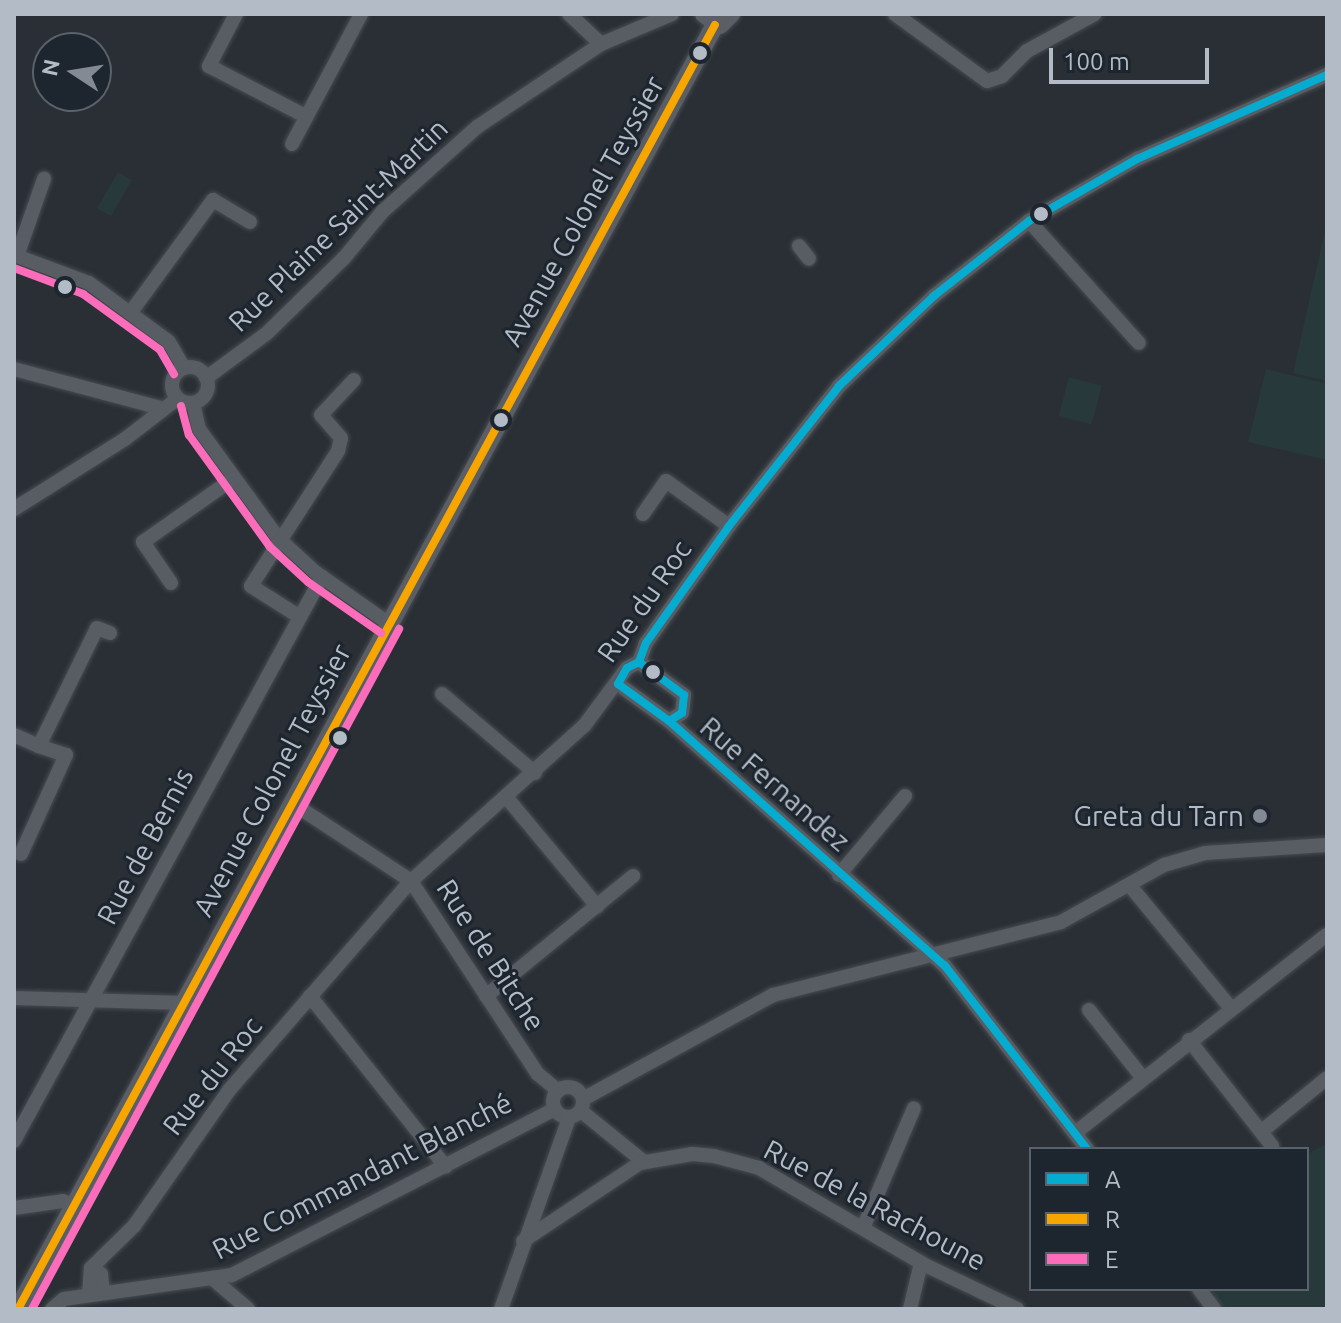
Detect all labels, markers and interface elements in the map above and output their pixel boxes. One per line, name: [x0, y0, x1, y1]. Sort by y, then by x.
north arrow: [32, 32, 112, 112]
scale bar: [1053, 32, 1213, 82]
unlabelled marker: [692, 45, 708, 61]
text: 100 m: [1063, 48, 1130, 75]
text: N: [36, 57, 64, 78]
street label: Avenue Colonel Teyssier: [495, 70, 671, 352]
street label: Rue Plaine Saint-Martin: [221, 112, 455, 338]
unlabelled marker: [1033, 206, 1049, 222]
unlabelled marker: [57, 279, 73, 295]
unlabelled marker: [493, 412, 509, 428]
street label: Rue du Roc: [590, 534, 698, 668]
street label: Avenue Colonel Teyssier: [186, 638, 358, 922]
unlabelled marker: [645, 664, 661, 680]
street label: Rue Fernandez: [693, 710, 857, 858]
unlabelled marker: [332, 730, 348, 746]
street label: Rue de Bernis: [90, 762, 200, 930]
place label: Greta du Tarn: [1073, 799, 1244, 833]
marker: Greta du Tarn: [1251, 807, 1269, 825]
street label: Rue de Bitche: [430, 873, 552, 1037]
street label: Rue du Roc: [155, 1010, 269, 1142]
street label: Rue Commandant Blanché: [207, 1086, 517, 1266]
street label: Rue de la Rachoune: [758, 1132, 992, 1278]
legend: [1029, 1147, 1309, 1291]
text: A: [1105, 1166, 1121, 1193]
text: R: [1105, 1206, 1120, 1233]
text: E: [1105, 1246, 1118, 1273]

